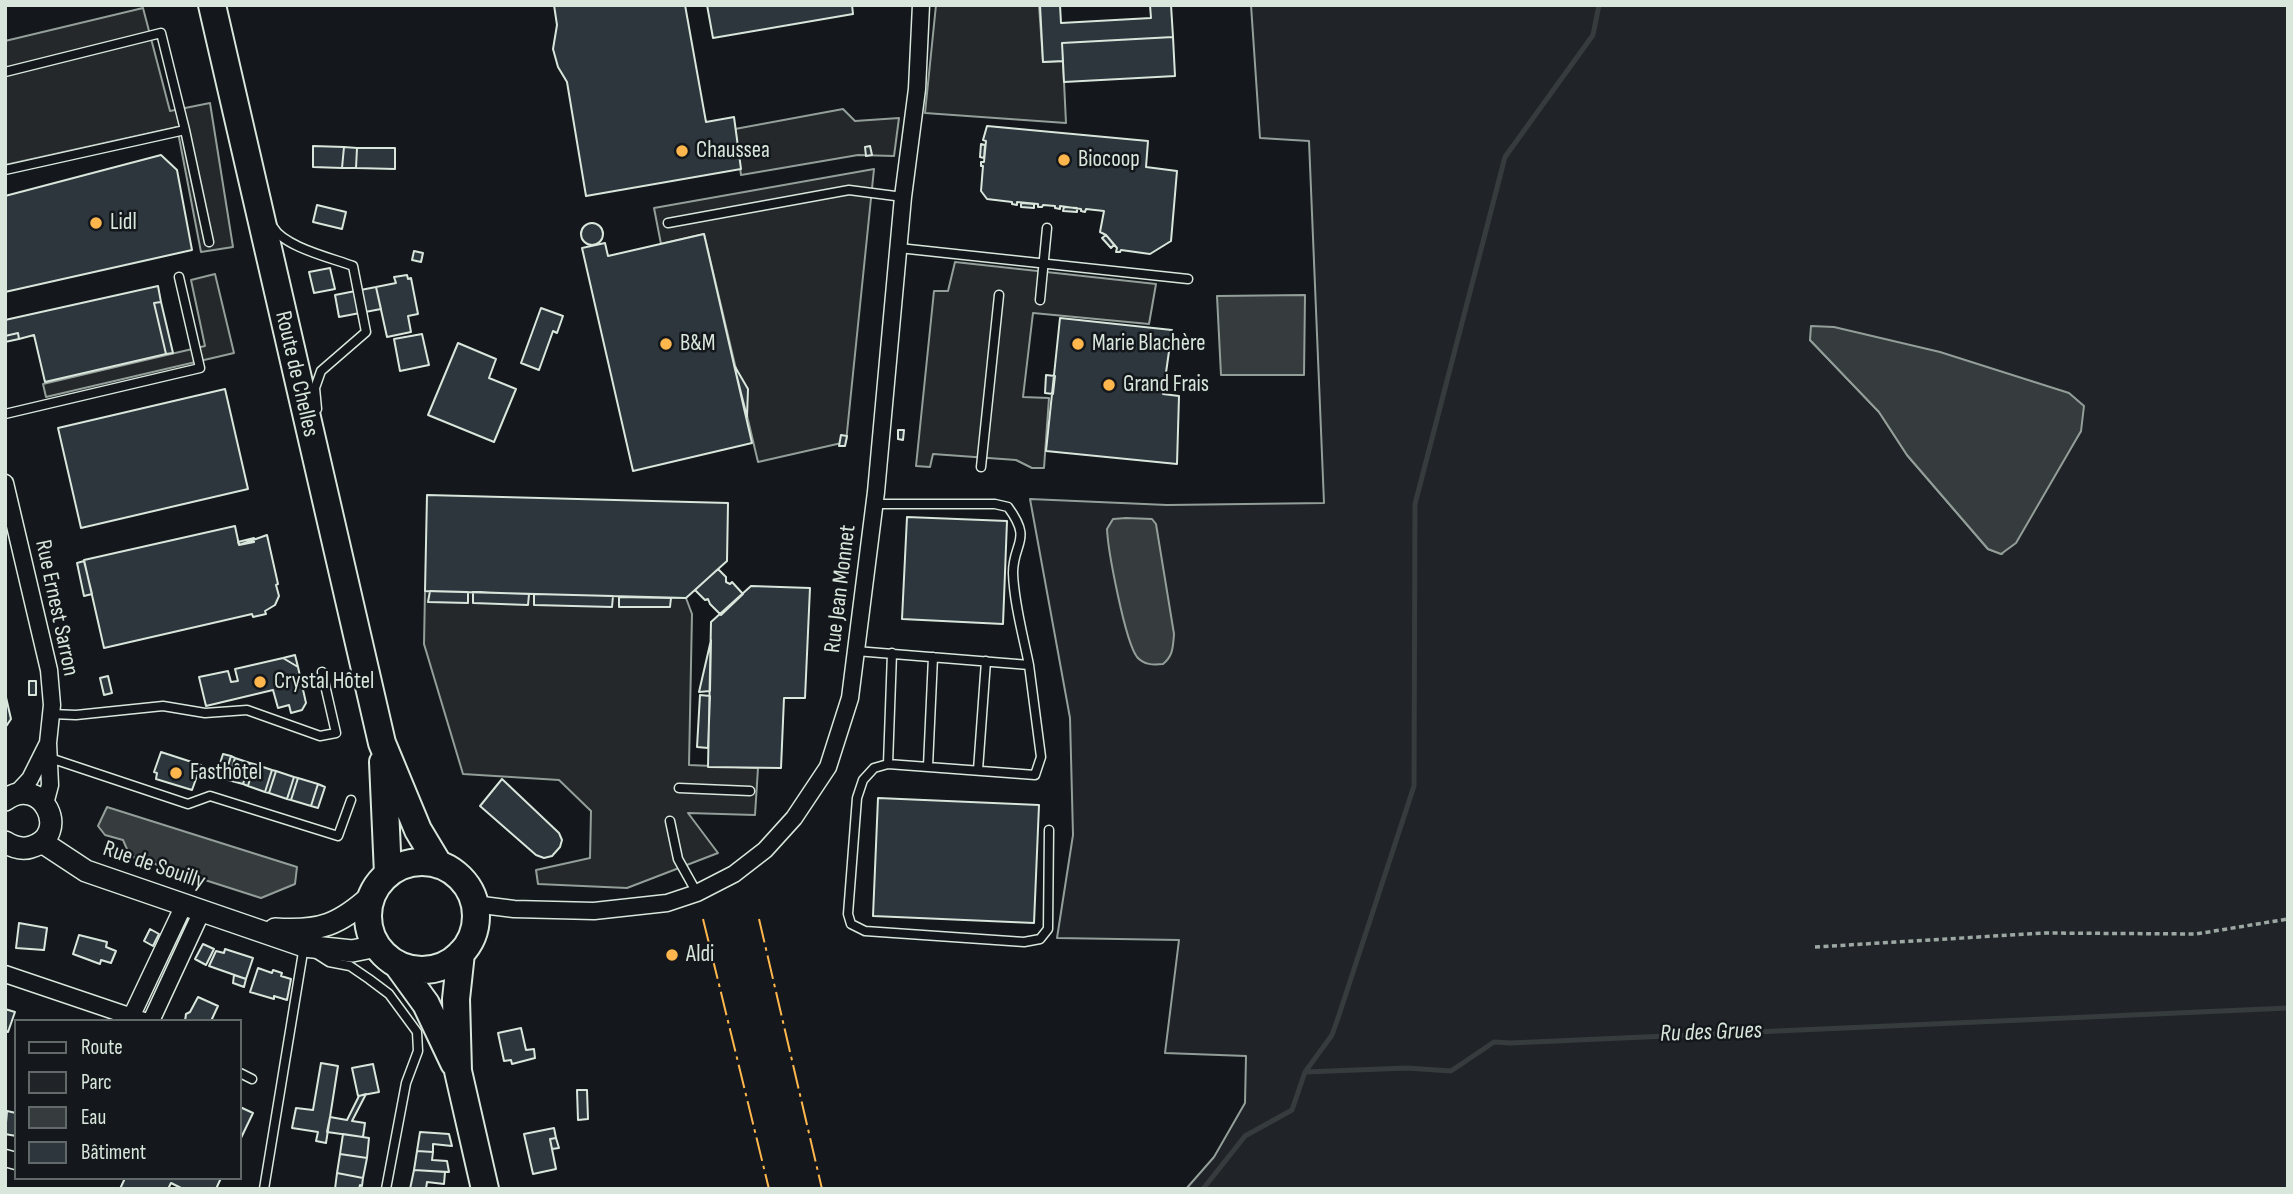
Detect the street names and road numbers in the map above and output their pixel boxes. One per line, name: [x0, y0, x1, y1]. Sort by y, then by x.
street label: Route de Chelles: [268, 309, 324, 439]
street label: Rue Jean Monnet: [819, 524, 863, 654]
street label: Rue Ernest Sarron: [28, 538, 84, 678]
street label: Rue de Souilly: [99, 836, 209, 896]

